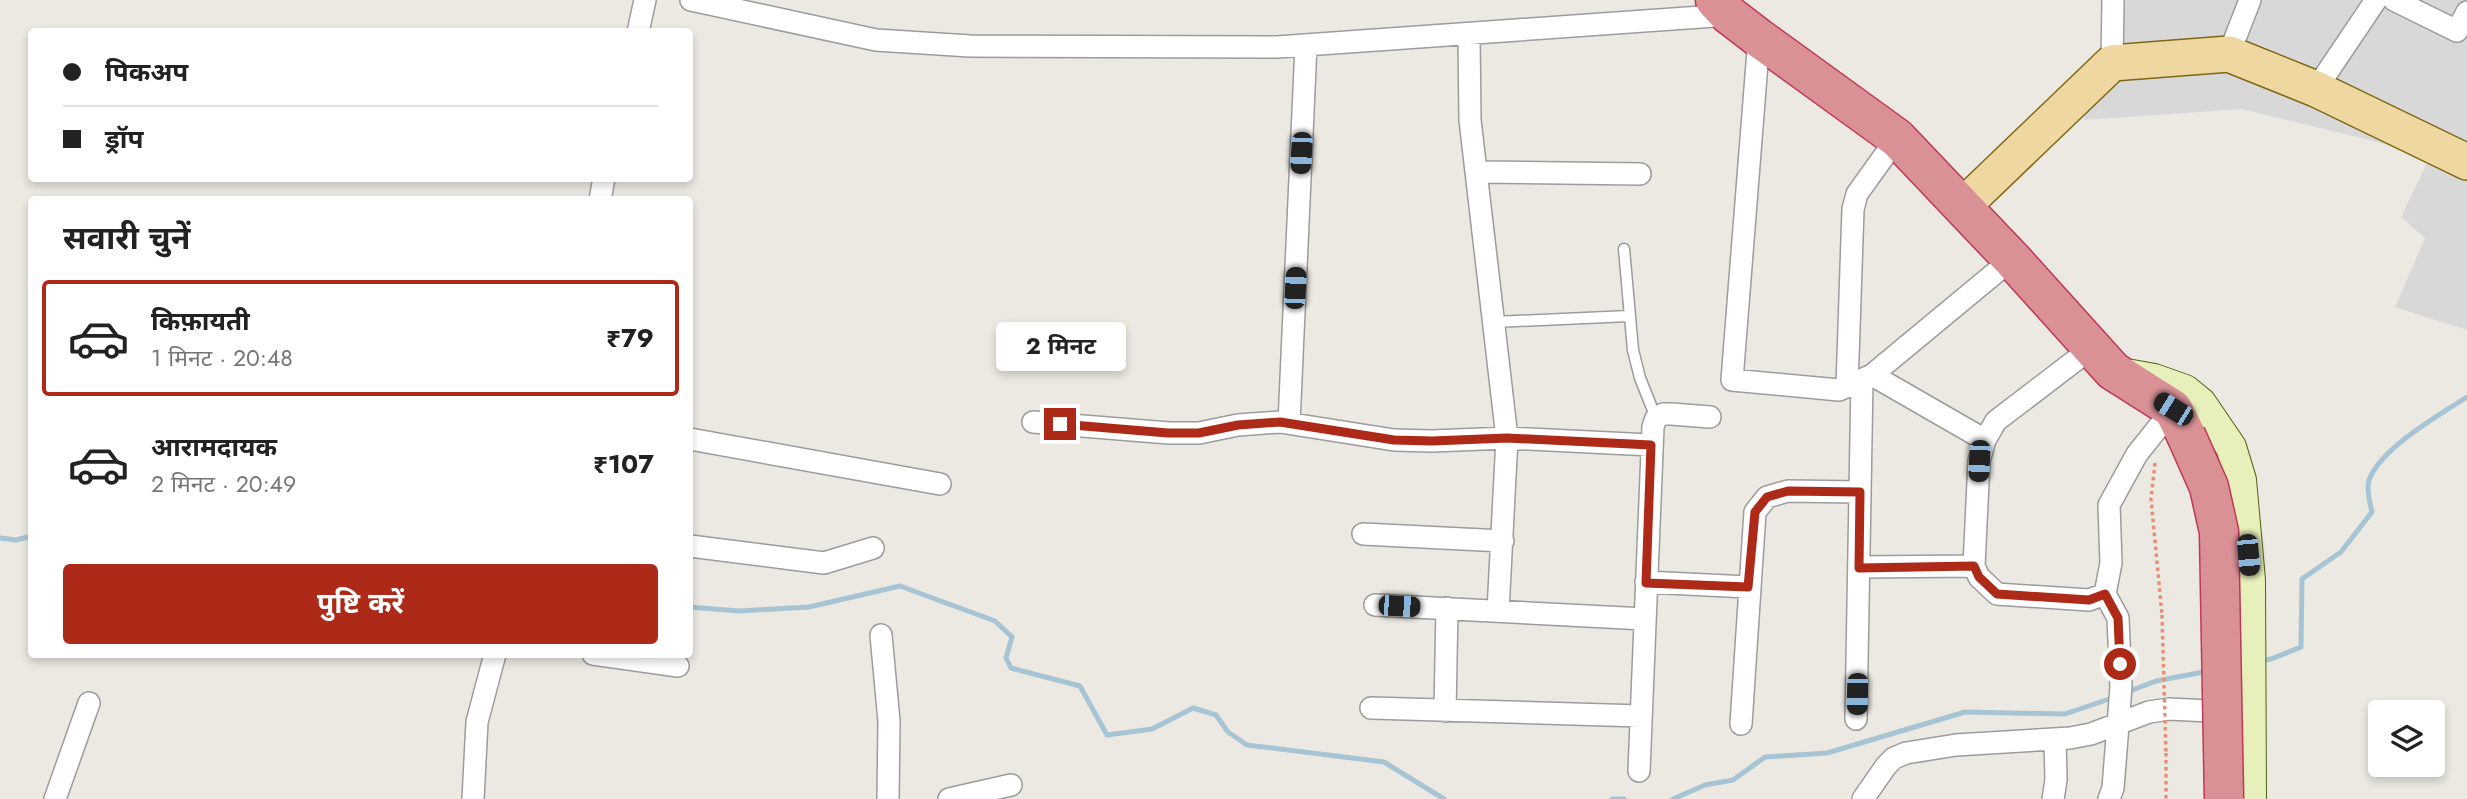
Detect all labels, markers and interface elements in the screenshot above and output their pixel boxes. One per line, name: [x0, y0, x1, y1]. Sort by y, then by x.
text: पिकअप: [105, 53, 188, 91]
text: ड्रॉप: [105, 120, 143, 158]
car: [1290, 131, 1313, 175]
text: सवारी चुनें: [63, 215, 190, 261]
car: [1284, 266, 1307, 310]
text: किफ़ायती: [151, 302, 250, 340]
icon: car: [67, 307, 130, 370]
text: ₹79: [606, 319, 654, 357]
callout: 2 मिनट: [995, 322, 1125, 372]
text: 2 मिनट: [1026, 329, 1096, 363]
text: 1 मिनट · 20:48: [151, 341, 293, 375]
car: [2150, 389, 2197, 429]
route end: [1044, 408, 1076, 440]
text: आरामदायक: [151, 428, 277, 466]
icon: car: [67, 433, 130, 496]
car: [1968, 439, 1991, 483]
text: ₹107: [593, 445, 654, 483]
text: 2 मिनट · 20:49: [151, 467, 296, 501]
car: [2236, 533, 2261, 577]
button: पुष्टि करें: [63, 564, 658, 644]
car: [1378, 594, 1421, 618]
route start: [2104, 648, 2136, 680]
car: [1847, 673, 1868, 715]
map controls: [2368, 700, 2445, 777]
button: layers: [2368, 700, 2445, 777]

